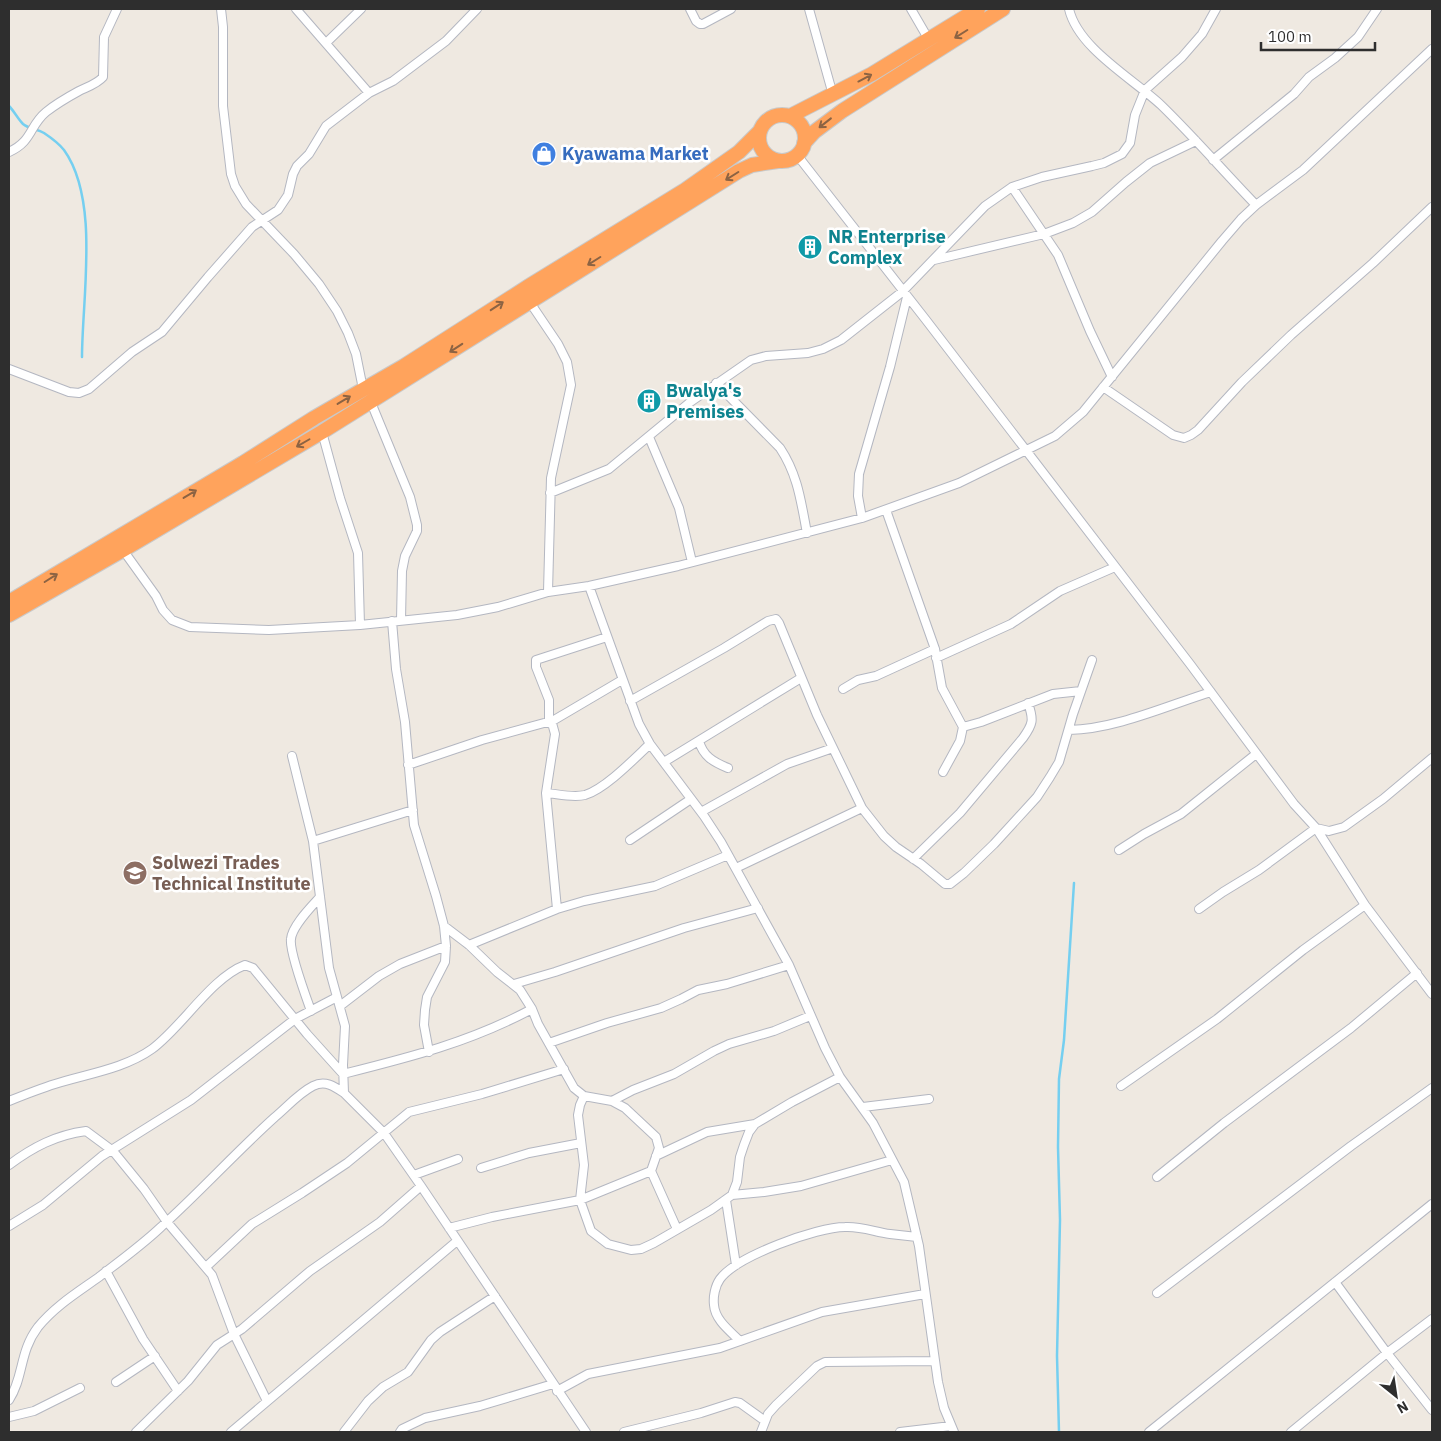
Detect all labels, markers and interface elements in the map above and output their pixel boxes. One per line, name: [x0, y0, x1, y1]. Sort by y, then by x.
scale bar: [1261, 20, 1375, 52]
text: 100 m: [1268, 27, 1312, 46]
one-way arrow: [955, 30, 969, 40]
one-way arrow: [857, 73, 872, 83]
one-way arrow: [819, 117, 832, 128]
shop icon: Kyawama Market: [531, 141, 557, 167]
place label: Kyawama Market: [562, 142, 709, 165]
one-way arrow: [725, 170, 739, 181]
place label: NR Enterprise Complex: [828, 225, 946, 269]
building icon: NR Enterprise Complex: [797, 234, 823, 260]
one-way arrow: [587, 257, 601, 267]
one-way arrow: [490, 301, 504, 311]
one-way arrow: [450, 343, 464, 353]
place label: Bwalya's Premises: [666, 379, 744, 423]
building icon: Bwalya's Premises: [636, 388, 662, 414]
one-way arrow: [336, 395, 350, 405]
one-way arrow: [297, 438, 311, 448]
one-way arrow: [183, 489, 197, 499]
one-way arrow: [44, 573, 58, 583]
place label: Solwezi Trades Technical Institute: [152, 851, 311, 895]
school or university icon: Solwezi Trades Technical Institute: [122, 860, 148, 886]
north arrow: [1371, 1371, 1421, 1421]
text: N: [1394, 1397, 1411, 1418]

